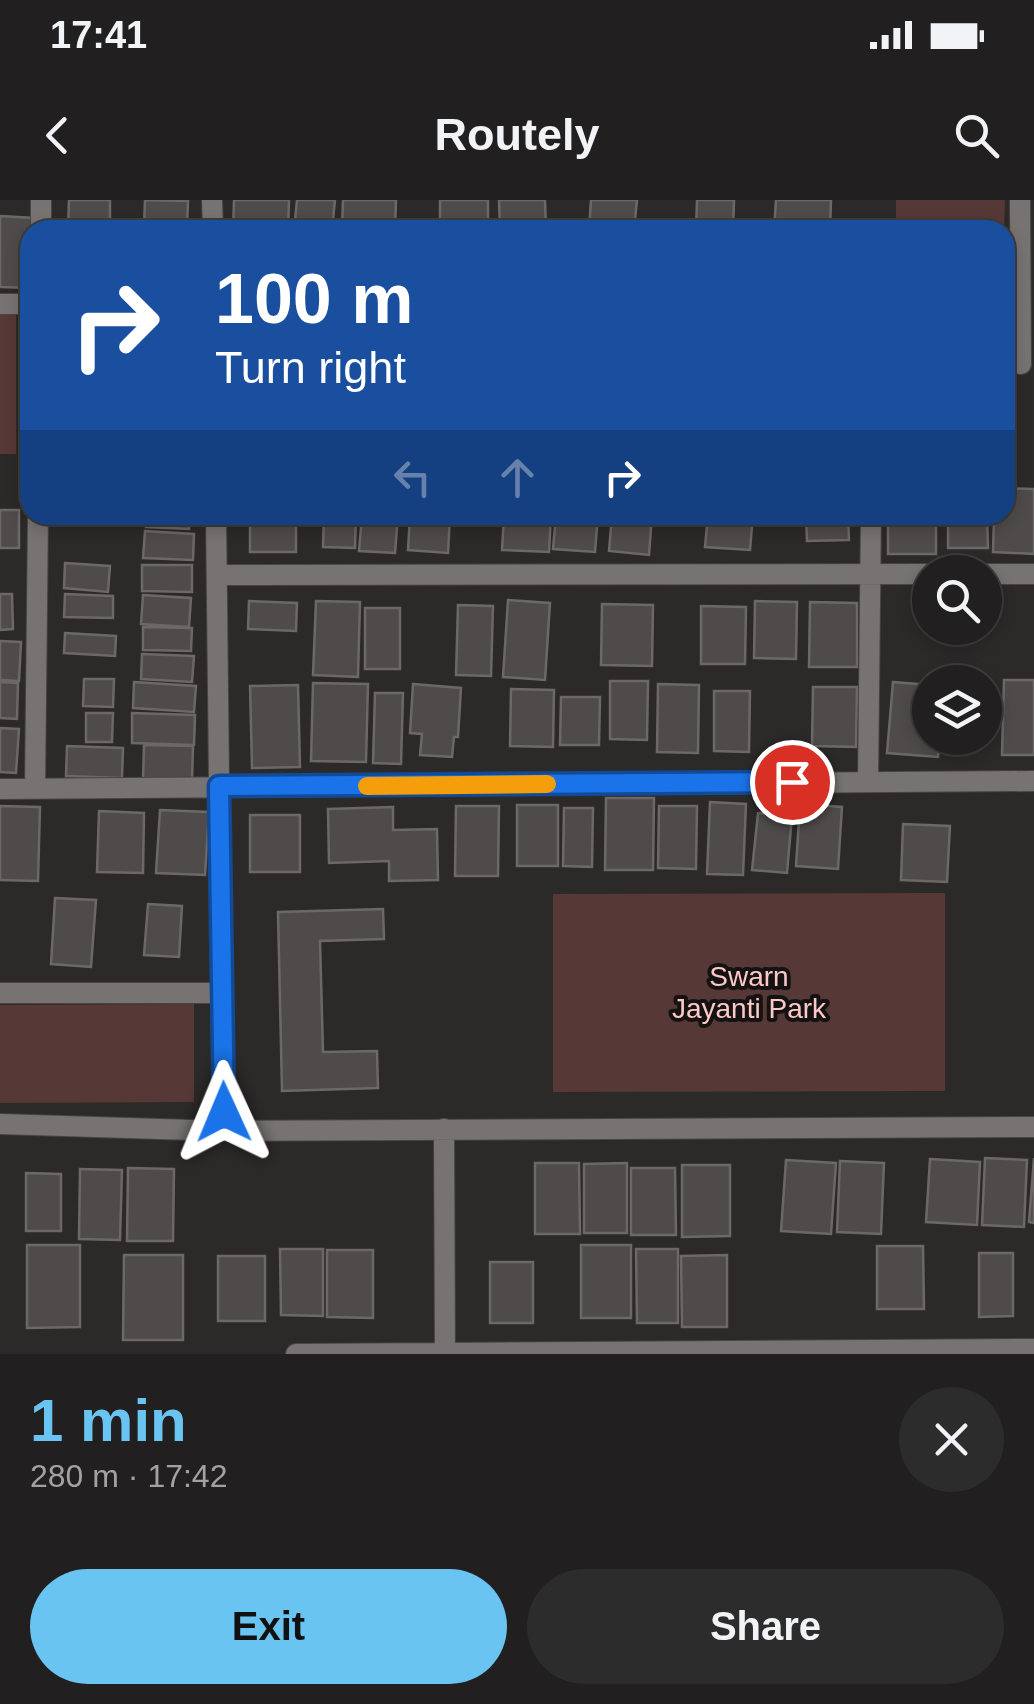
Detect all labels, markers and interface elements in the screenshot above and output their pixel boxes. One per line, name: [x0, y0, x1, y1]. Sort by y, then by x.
text: 17:41: [50, 14, 147, 56]
icon: back: [30, 108, 85, 163]
icon: search: [949, 108, 1004, 163]
text: Routely: [434, 109, 600, 160]
icon: right: [50, 260, 180, 390]
text: 100 m: [215, 260, 413, 338]
text: Turn right: [215, 342, 406, 393]
icon: left: [385, 450, 440, 505]
icon: ahead: [490, 450, 545, 505]
icon: right: [595, 450, 650, 505]
map controls: [912, 555, 1002, 755]
button: search: [912, 555, 1002, 645]
button: layers: [912, 665, 1002, 755]
pin: [750, 740, 835, 825]
icon: arrive: [765, 755, 820, 810]
park label: Swarn Jayanti Park: [672, 961, 827, 1024]
position arrow: [172, 1060, 276, 1164]
text: 1 min: [30, 1387, 187, 1454]
button: close: [899, 1387, 1004, 1492]
text: 280 m · 17:42: [30, 1458, 227, 1494]
button: Exit: [30, 1569, 507, 1684]
button: Share: [527, 1569, 1004, 1684]

